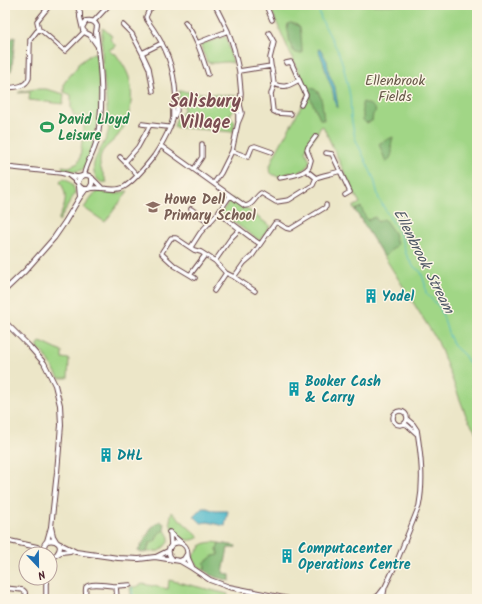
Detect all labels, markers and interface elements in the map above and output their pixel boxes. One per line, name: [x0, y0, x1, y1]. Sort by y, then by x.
park label: Ellenbrook Fields: [365, 70, 425, 108]
district label: Salisbury Village: [169, 88, 242, 138]
place label: David Lloyd Leisure: [58, 109, 130, 147]
sports icon: David Lloyd Leisure: [39, 119, 55, 135]
place label: Howe Dell Primary School: [164, 189, 256, 227]
school or university icon: Howe Dell Primary School: [145, 199, 161, 215]
water label: Ellenbrook Stream: [386, 205, 460, 319]
place label: Yodel: [382, 286, 415, 308]
building icon: Yodel: [363, 288, 379, 304]
place label: Booker Cash & Carry: [305, 371, 381, 409]
building icon: Booker Cash & Carry: [286, 381, 302, 397]
place label: DHL: [117, 445, 143, 467]
building icon: DHL: [98, 447, 114, 463]
place label: Computacenter Operations Centre: [298, 538, 411, 576]
north arrow: [18, 546, 58, 586]
building icon: Computacenter Operations Centre: [279, 548, 295, 564]
text: N: [35, 565, 48, 584]

